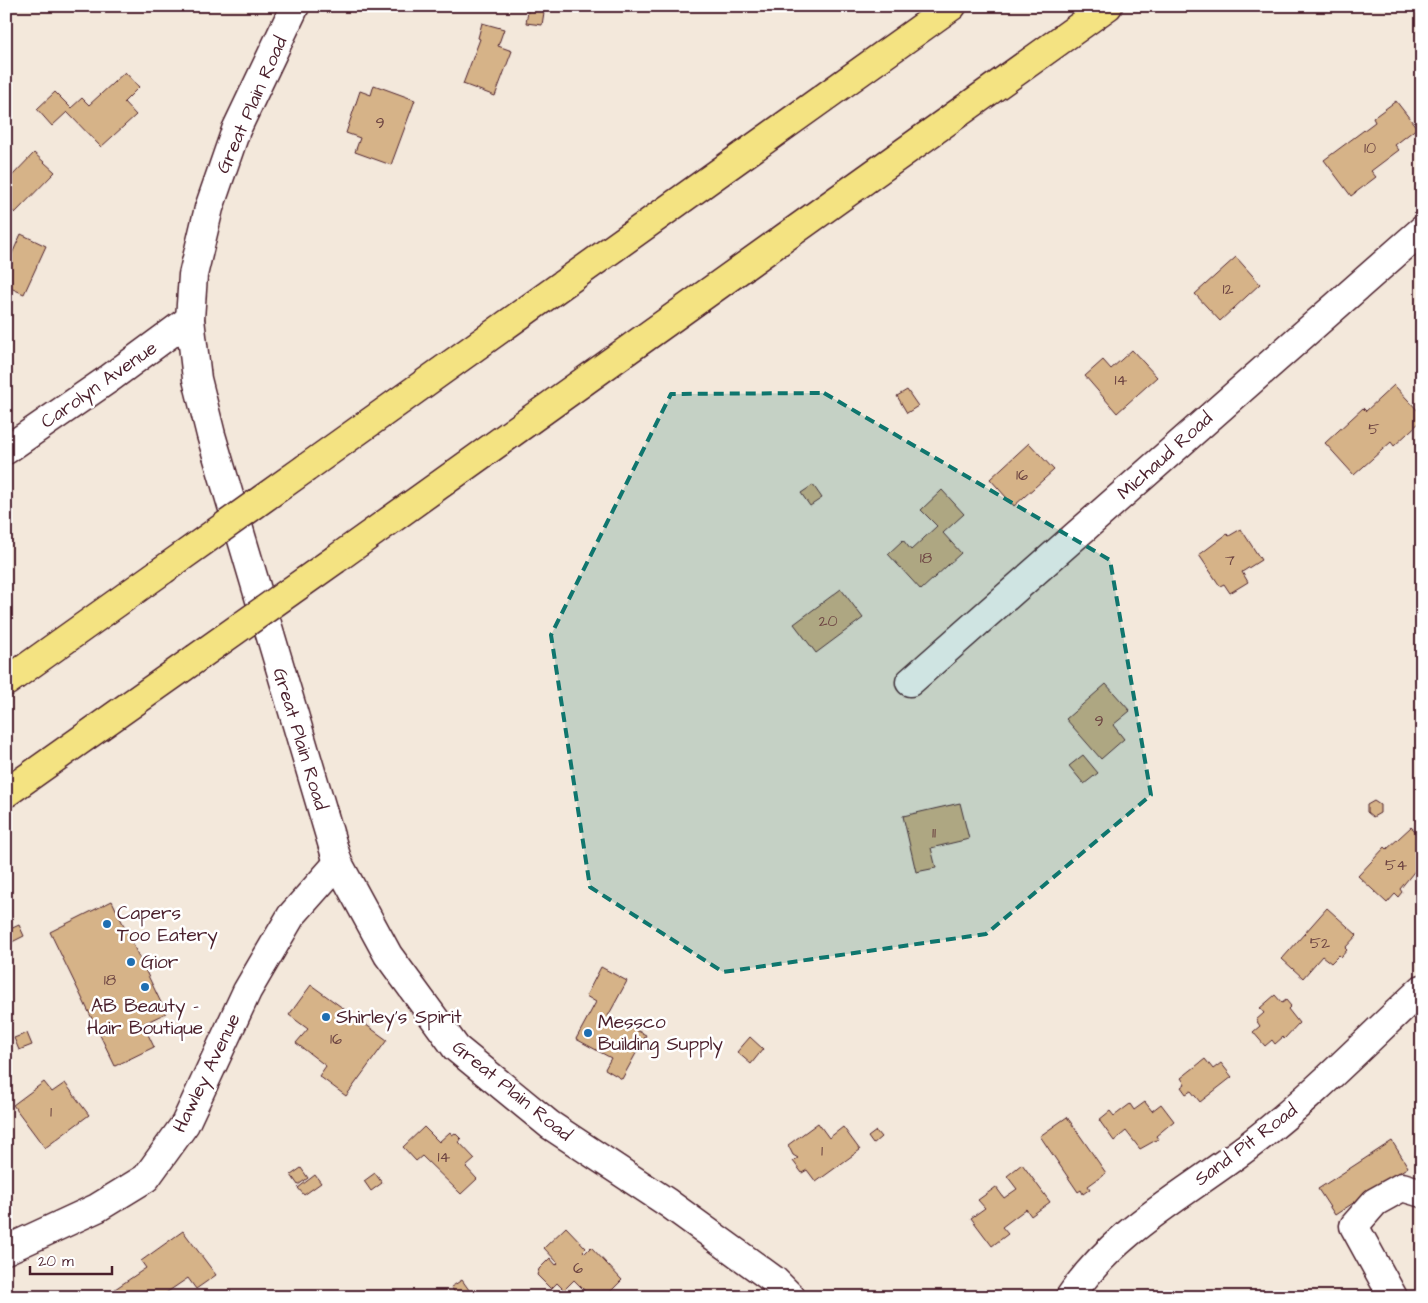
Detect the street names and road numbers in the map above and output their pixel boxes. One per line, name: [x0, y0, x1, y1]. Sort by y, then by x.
street label: Great Plain Road: [210, 32, 294, 178]
street label: Carolyn Avenue: [35, 335, 163, 436]
street label: Michaud Road: [1111, 406, 1219, 506]
street label: Great Plain Road: [266, 665, 335, 814]
street label: Hawley Avenue: [166, 1009, 248, 1138]
street label: Great Plain Road: [446, 1034, 578, 1148]
street label: Sand Pit Road: [1189, 1097, 1303, 1193]

